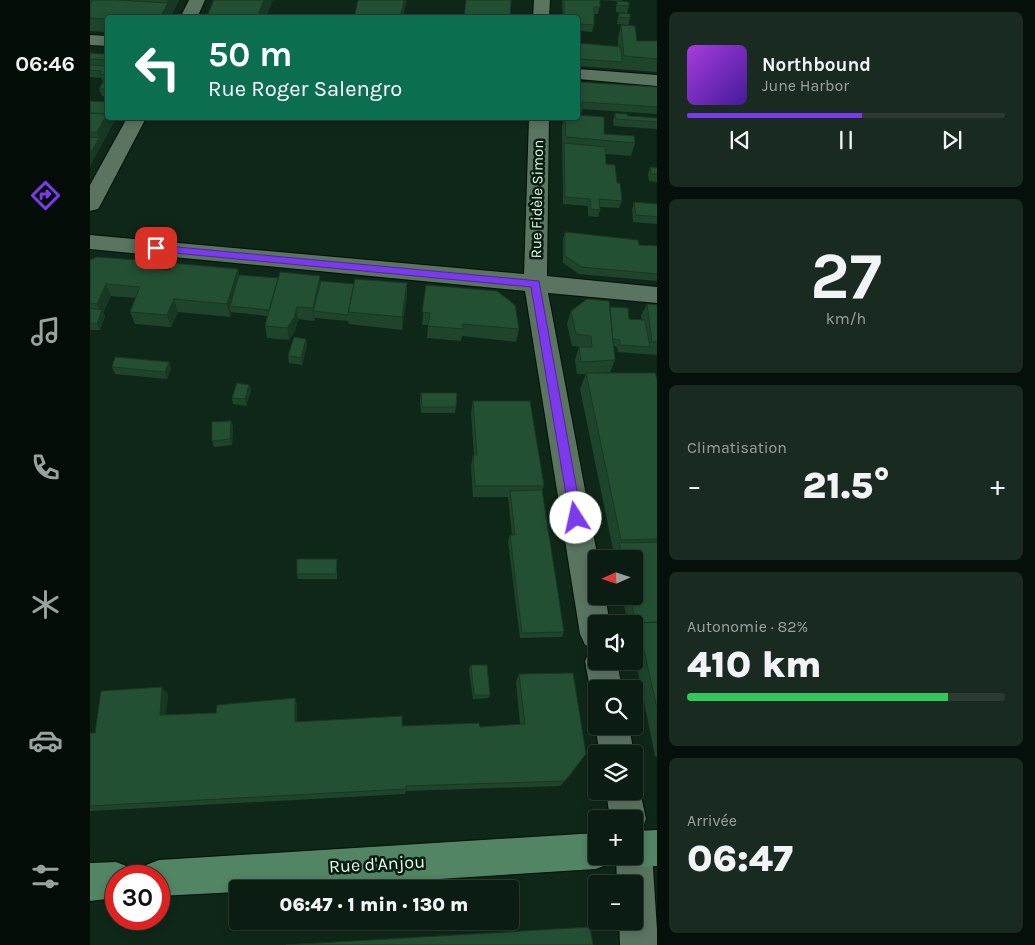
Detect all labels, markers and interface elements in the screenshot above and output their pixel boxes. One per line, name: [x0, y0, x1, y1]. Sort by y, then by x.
text: 50 m: [208, 34, 293, 75]
icon: left: [125, 35, 190, 100]
text: 06:46: [15, 51, 75, 77]
text: Northbound: [762, 54, 871, 76]
text: Rue Roger Salengro: [208, 76, 402, 102]
text: June Harbor: [762, 76, 849, 95]
icon: previous: [726, 126, 754, 154]
icon: pause: [832, 126, 860, 154]
icon: next: [938, 126, 966, 154]
street label: Rue Fidèle Simon: [527, 139, 547, 259]
icon: directions: [28, 178, 63, 213]
pin: [135, 227, 177, 269]
icon: arrive: [142, 234, 170, 262]
text: 27: [810, 238, 882, 314]
text: km/h: [826, 309, 866, 328]
icon: music: [28, 314, 63, 349]
text: Climatisation: [687, 438, 787, 457]
icon: phone: [28, 450, 63, 485]
text: 21.5°: [802, 463, 890, 508]
text: −: [687, 469, 702, 502]
text: +: [990, 469, 1005, 502]
position arrow: [549, 491, 601, 543]
north arrow: [588, 550, 642, 605]
map controls: [588, 550, 643, 930]
icon: climate: [28, 587, 63, 622]
button: sound: [588, 615, 643, 670]
text: Autonomie · 82%: [687, 617, 808, 636]
text: 410 km: [687, 642, 822, 687]
button: search: [588, 680, 643, 735]
icon: car: [28, 723, 63, 758]
button: layers: [588, 745, 643, 800]
button: +: [588, 810, 643, 865]
text: Arrivée: [687, 811, 737, 830]
text: 06:47: [687, 836, 793, 881]
street label: Rue d'Anjou: [328, 850, 426, 878]
icon: filters: [28, 859, 63, 894]
speed limit sign: 30: [105, 865, 170, 930]
button: −: [588, 875, 643, 930]
text: 06:47 · 1 min · 130 m: [280, 894, 468, 916]

